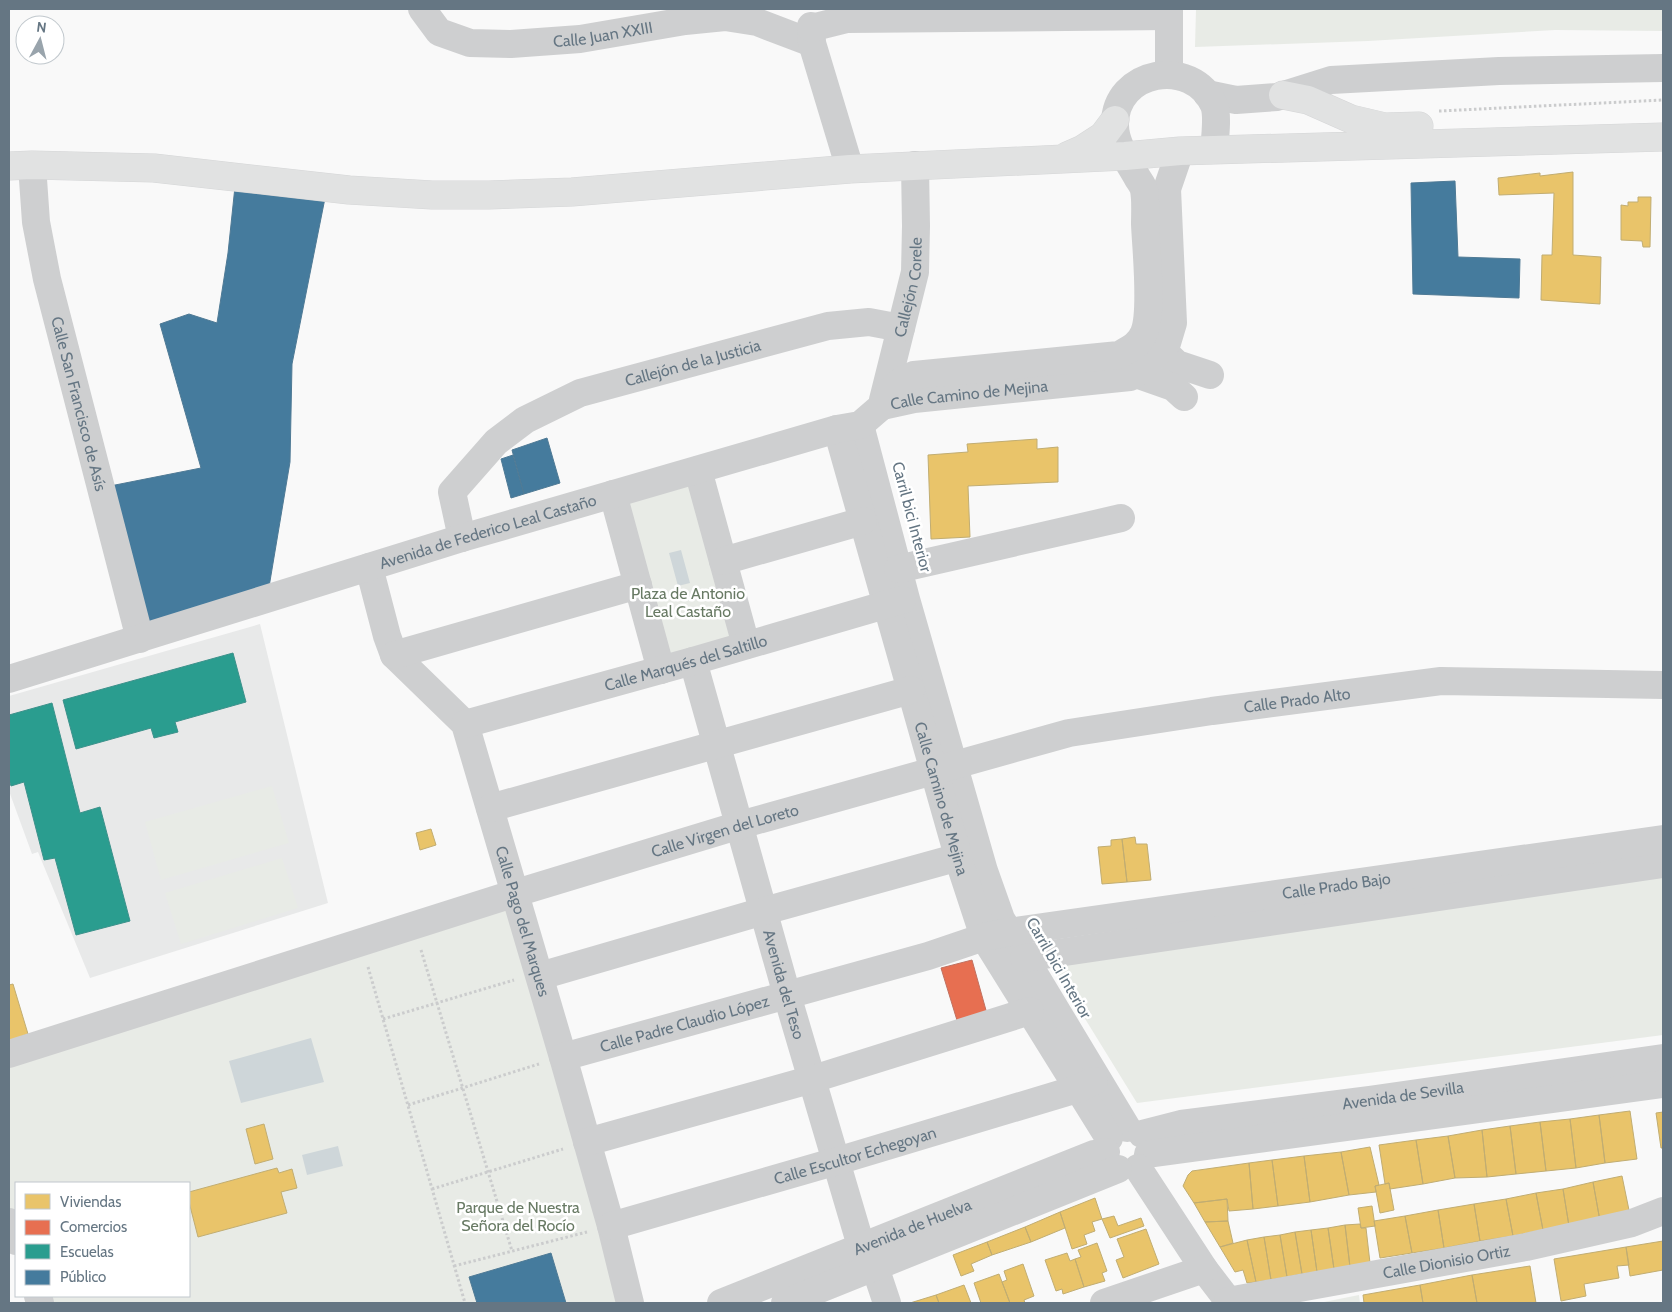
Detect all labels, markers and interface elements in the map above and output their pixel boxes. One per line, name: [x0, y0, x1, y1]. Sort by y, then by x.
north arrow: [15, 15, 65, 65]
street label: Calle Juan XXIII: [552, 17, 654, 50]
text: N: [36, 18, 48, 37]
street label: Callejón Corele: [890, 237, 925, 339]
street label: Calle San Francisco de Asís: [48, 314, 111, 493]
street label: Callejón de la Justicia: [623, 335, 763, 390]
street label: Calle Camino de Mejina: [889, 376, 1049, 413]
street label: Carril bici Interior: [888, 460, 936, 575]
street label: Avenida de Federico Leal Castaño: [377, 490, 599, 573]
park label: Plaza de Antonio Leal Castaño: [631, 584, 745, 621]
street label: Calle Marqués del Saltillo: [602, 630, 769, 695]
street label: Calle Prado Alto: [1242, 683, 1352, 716]
street label: Calle Camino de Mejina: [911, 720, 973, 878]
street label: Calle Virgen del Loreto: [649, 800, 801, 861]
street label: Calle Pago del Marques: [492, 844, 554, 999]
street label: Calle Prado Bajo: [1281, 868, 1392, 903]
street label: Carril bici Interior: [1022, 914, 1096, 1023]
street label: Avenida del Teso: [760, 927, 809, 1042]
street label: Calle Padre Claudio López: [598, 991, 772, 1056]
street label: Avenida de Sevilla: [1341, 1077, 1465, 1113]
street label: Calle Escultor Echegoyan: [772, 1122, 938, 1188]
legend: [15, 1182, 190, 1297]
text: Viviendas: [60, 1193, 121, 1211]
street label: Avenida de Huelva: [851, 1194, 974, 1259]
park label: Parque de Nuestra Señora del Rocío: [456, 1198, 580, 1235]
text: Comercios: [60, 1218, 127, 1236]
street label: Calle Dionisio Ortiz: [1381, 1240, 1512, 1282]
text: Escuelas: [60, 1243, 114, 1261]
text: Público: [60, 1268, 106, 1286]

